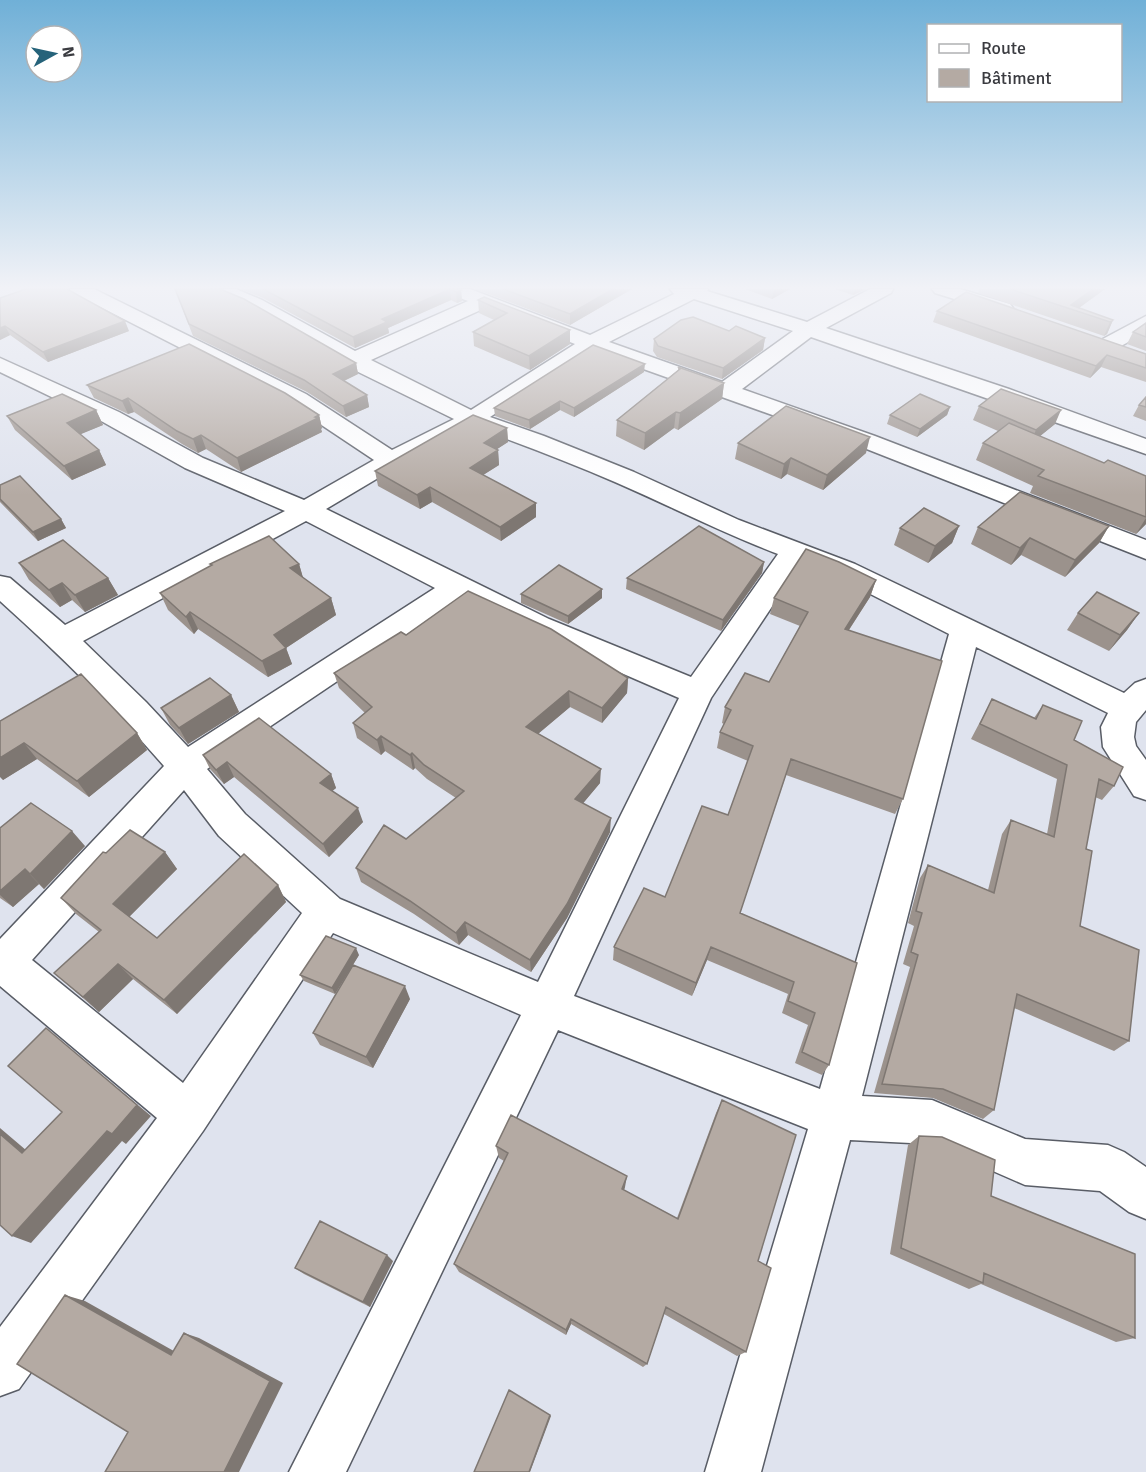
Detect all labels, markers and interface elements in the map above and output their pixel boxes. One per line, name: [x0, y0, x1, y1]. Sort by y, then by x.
north arrow: [24, 24, 84, 84]
legend: [927, 24, 1122, 102]
text: Route: [981, 37, 1026, 59]
text: N: [57, 45, 79, 59]
text: Bâtiment: [981, 67, 1052, 89]

